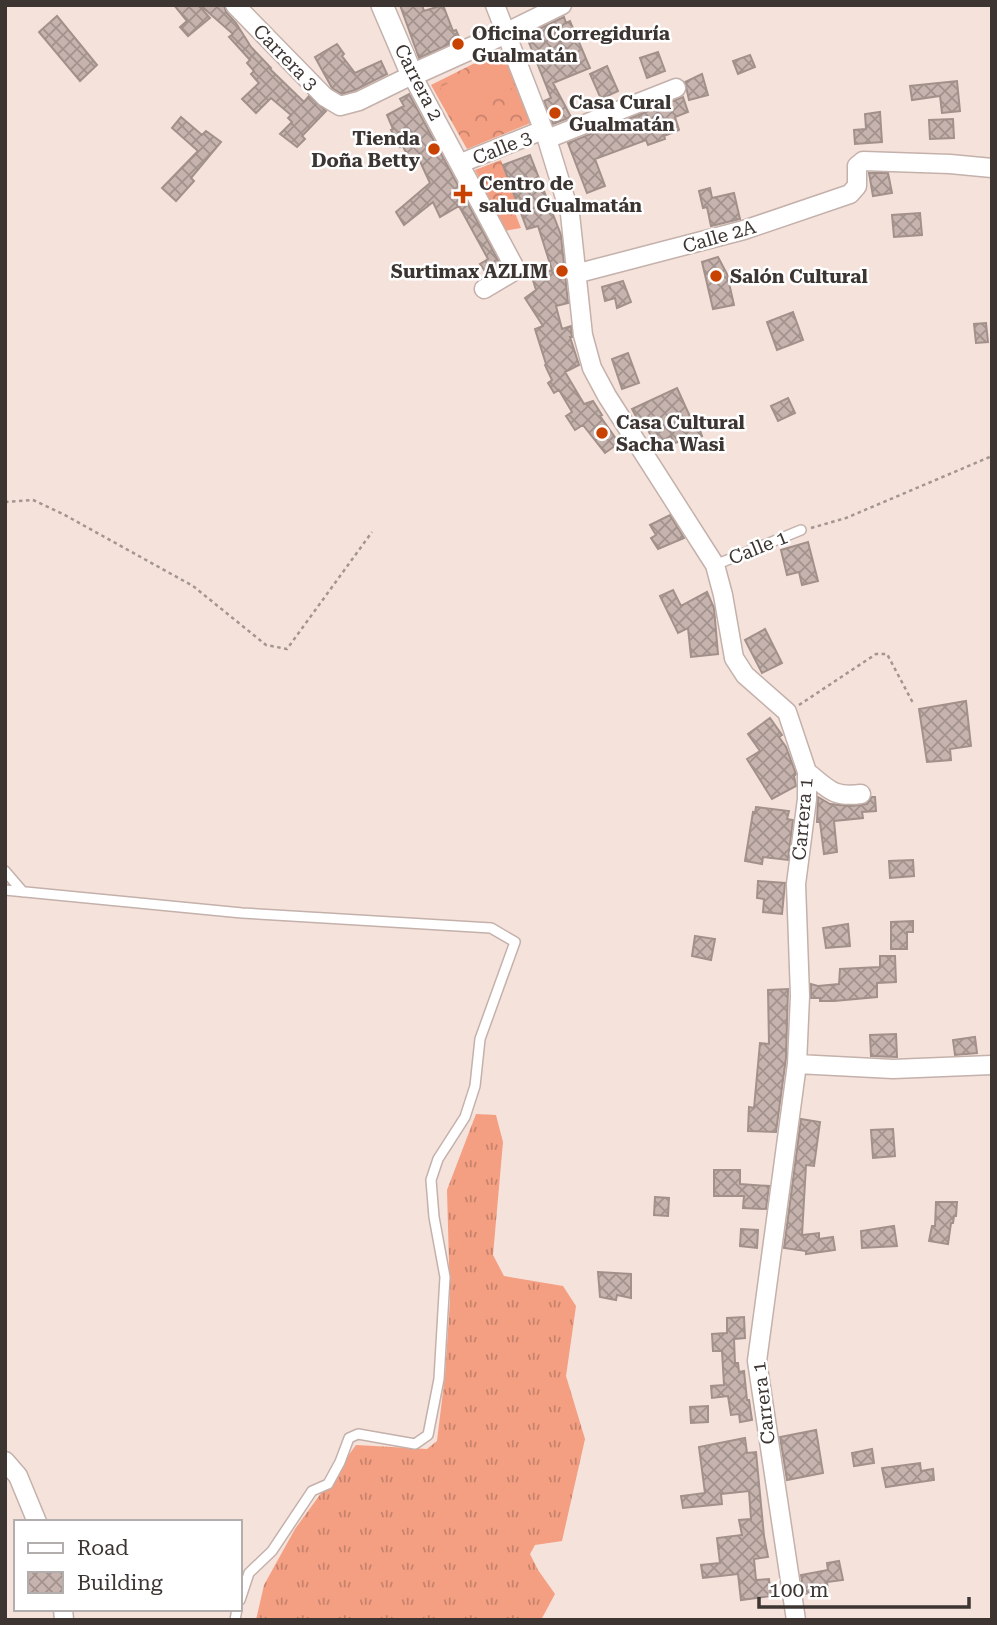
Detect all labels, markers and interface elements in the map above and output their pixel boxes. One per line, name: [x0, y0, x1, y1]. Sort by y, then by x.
street label: Carrera 3: [248, 19, 323, 95]
place label: Oficina Corregiduría Gualmatán: [472, 22, 670, 67]
marker: Oficina Corregiduría Gualmatán: [450, 36, 466, 52]
street label: Carrera 2: [389, 40, 448, 124]
place label: Casa Cural Gualmatán: [569, 91, 675, 136]
marker: Casa Cural Gualmatán: [547, 105, 563, 121]
street label: Calle 3: [469, 125, 535, 170]
place label: Tienda Doña Betty: [311, 127, 421, 172]
marker: Tienda Doña Betty: [426, 141, 442, 157]
place label: Centro de salud Gualmatán: [479, 172, 642, 217]
marker: Centro de salud Gualmatán: [453, 184, 473, 204]
street label: Calle 2A: [680, 215, 759, 258]
place label: Surtimax AZLIM: [391, 260, 548, 283]
marker: Surtimax AZLIM: [554, 263, 570, 279]
place label: Salón Cultural: [730, 265, 868, 288]
marker: Salón Cultural: [708, 268, 724, 284]
place label: Casa Cultural Sacha Wasi: [616, 411, 745, 456]
marker: Casa Cultural Sacha Wasi: [594, 425, 610, 441]
street label: Calle 1: [725, 525, 791, 570]
street label: Carrera 1: [787, 777, 818, 861]
street label: Carrera 1: [747, 1360, 780, 1446]
legend: [14, 1520, 242, 1611]
text: Road: [77, 1536, 129, 1560]
scale bar: [759, 1566, 969, 1610]
text: Building: [77, 1571, 163, 1595]
text: 100 m: [769, 1578, 829, 1602]

